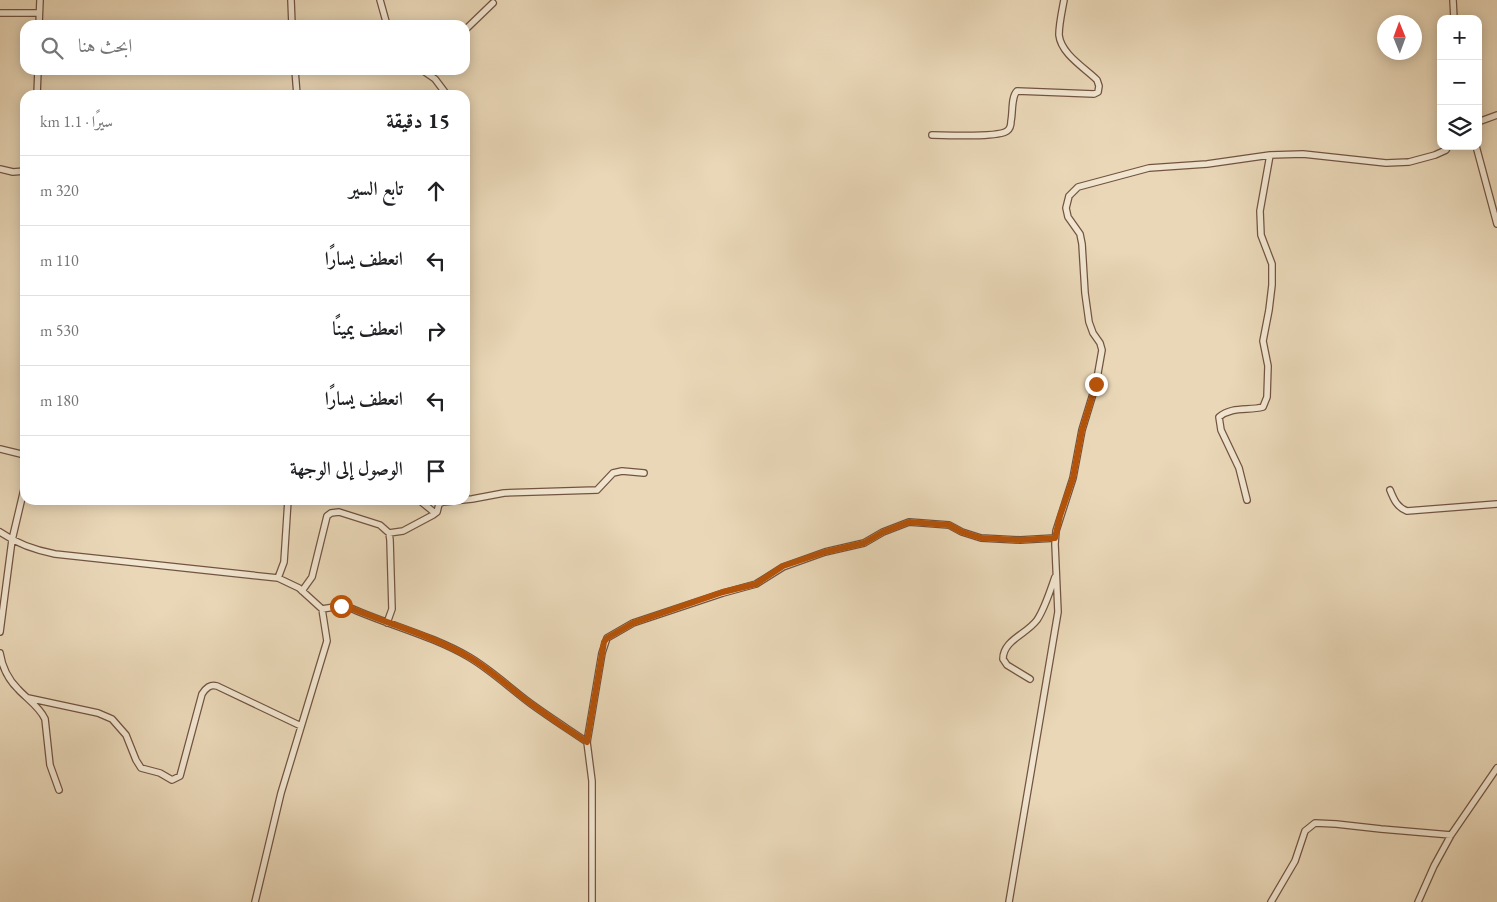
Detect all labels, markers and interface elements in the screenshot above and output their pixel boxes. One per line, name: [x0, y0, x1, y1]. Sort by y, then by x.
north arrow: [1377, 15, 1422, 60]
map controls: [1437, 15, 1482, 150]
button: +: [1437, 15, 1482, 60]
search box: [20, 20, 470, 75]
text: ابحث هنا: [78, 33, 132, 58]
icon: search: [38, 34, 66, 62]
button: −: [1437, 60, 1482, 105]
button: layers: [1437, 105, 1482, 150]
text: 15 دقيقة: [386, 107, 450, 134]
text: سيرًا · 1.1 km: [40, 111, 113, 132]
text: تابع السير: [349, 176, 403, 201]
icon: ahead: [422, 177, 450, 205]
text: 320 m: [40, 180, 79, 201]
text: انعطف يسارًا: [325, 246, 403, 271]
icon: left: [422, 247, 450, 275]
text: 110 m: [40, 250, 79, 271]
text: انعطف يمينًا: [332, 316, 403, 341]
icon: right: [422, 317, 450, 345]
text: 530 m: [40, 320, 79, 341]
route end: [1085, 373, 1108, 396]
text: انعطف يسارًا: [325, 386, 403, 411]
icon: left: [422, 387, 450, 415]
text: 180 m: [40, 390, 79, 411]
text: الوصول إلى الوجهة: [290, 456, 403, 481]
icon: arrive: [422, 457, 450, 485]
route start: [330, 595, 353, 618]

